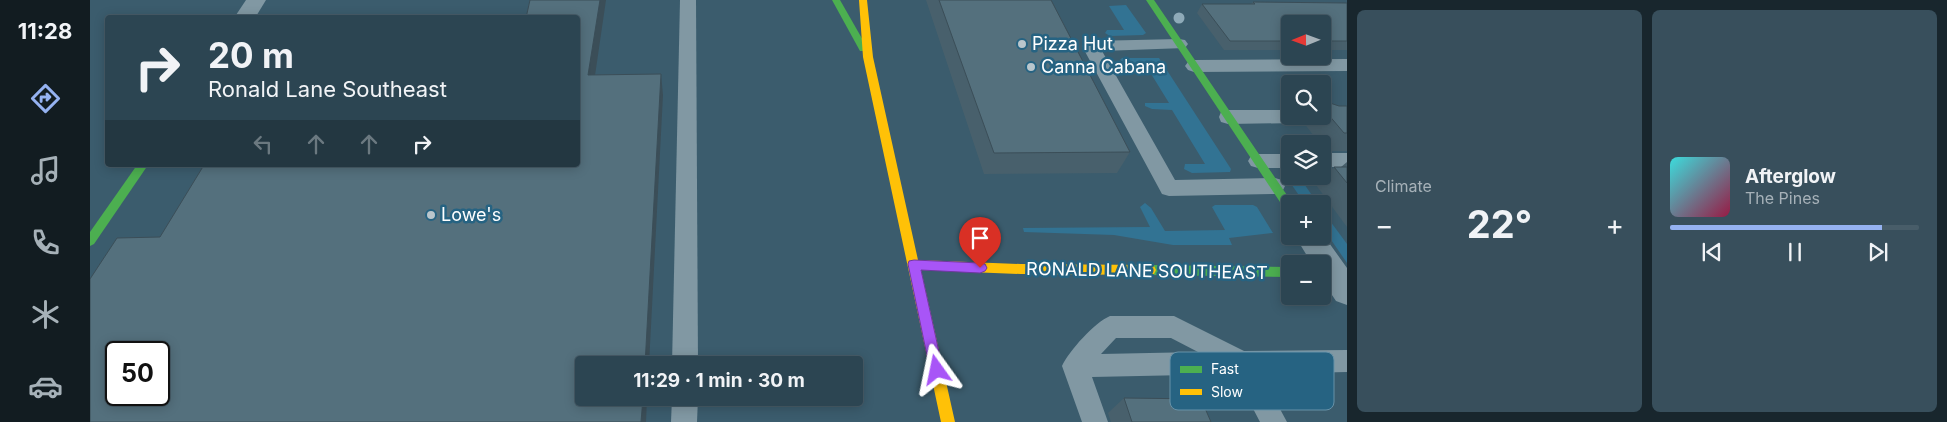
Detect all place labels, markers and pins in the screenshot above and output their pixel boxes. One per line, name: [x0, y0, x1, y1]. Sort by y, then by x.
place label: Pizza Hut: [1032, 33, 1113, 54]
marker: Pizza Hut: [1016, 38, 1028, 50]
place label: Canna Cabana: [1041, 56, 1166, 77]
marker: Canna Cabana: [1025, 61, 1037, 73]
place label: Lowe's: [441, 204, 501, 225]
marker: Lowe's: [425, 209, 437, 221]
pin: [959, 217, 1001, 268]

